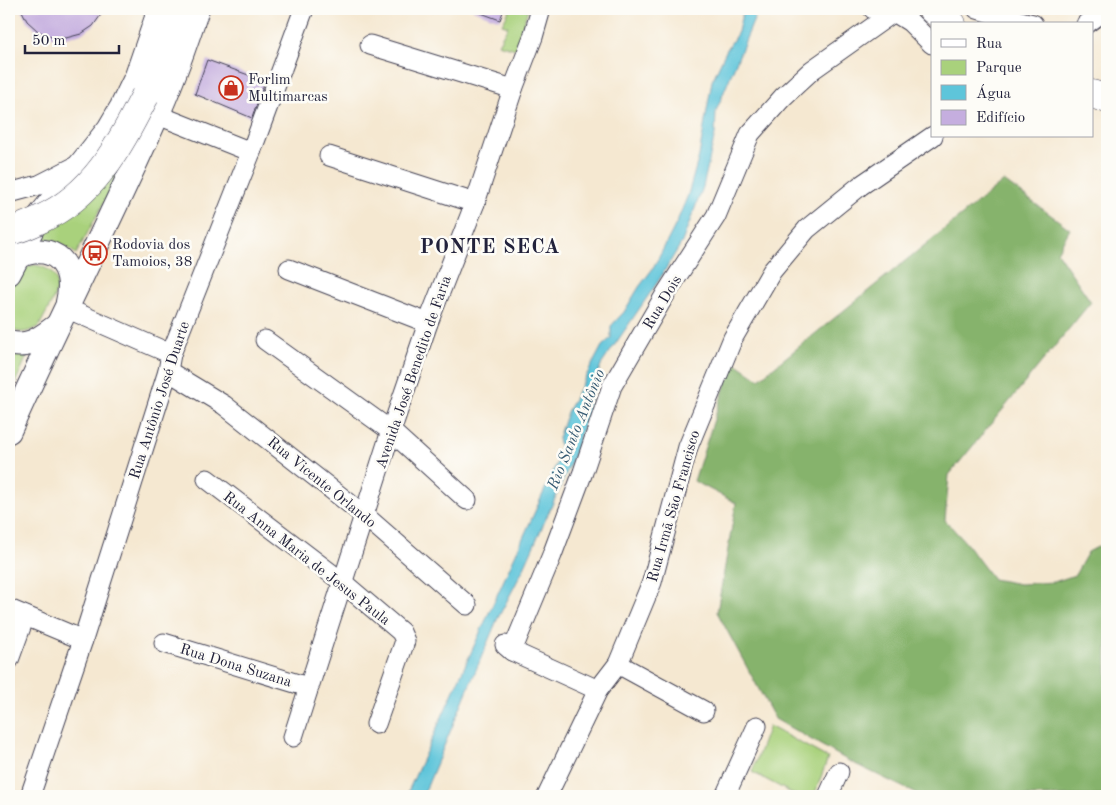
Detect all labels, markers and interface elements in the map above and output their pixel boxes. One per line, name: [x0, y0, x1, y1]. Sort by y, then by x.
scale bar: [25, 22, 119, 54]
legend: [931, 22, 1094, 138]
text: 50 m: [32, 34, 66, 49]
text: Rua: [976, 37, 1003, 52]
text: Parque: [976, 61, 1022, 76]
place label: Forlim Multimarcas: [248, 73, 328, 105]
shop icon: Forlim Multimarcas: [218, 75, 244, 101]
text: Água: [976, 84, 1012, 102]
text: Edifício: [976, 111, 1025, 126]
place label: Rodovia dos Tamoios, 38: [112, 238, 193, 270]
district label: PONTE SECA: [420, 238, 560, 258]
bus stop icon: Rodovia dos Tamoios, 38: [82, 240, 108, 266]
street label: Avenida José Benedito de Faria: [374, 273, 455, 471]
street label: Rua Dois: [641, 273, 685, 332]
street label: Rua Antônio José Duarte: [128, 320, 193, 481]
water label: Rio Santo Antônio: [545, 367, 608, 493]
street label: Rua Irmã São Francisco: [646, 429, 703, 584]
street label: Rua Vicente Orlando: [264, 435, 378, 531]
street label: Rua Anna Maria de Jesus Paula: [220, 490, 393, 629]
street label: Rua Dona Suzana: [178, 642, 294, 691]

